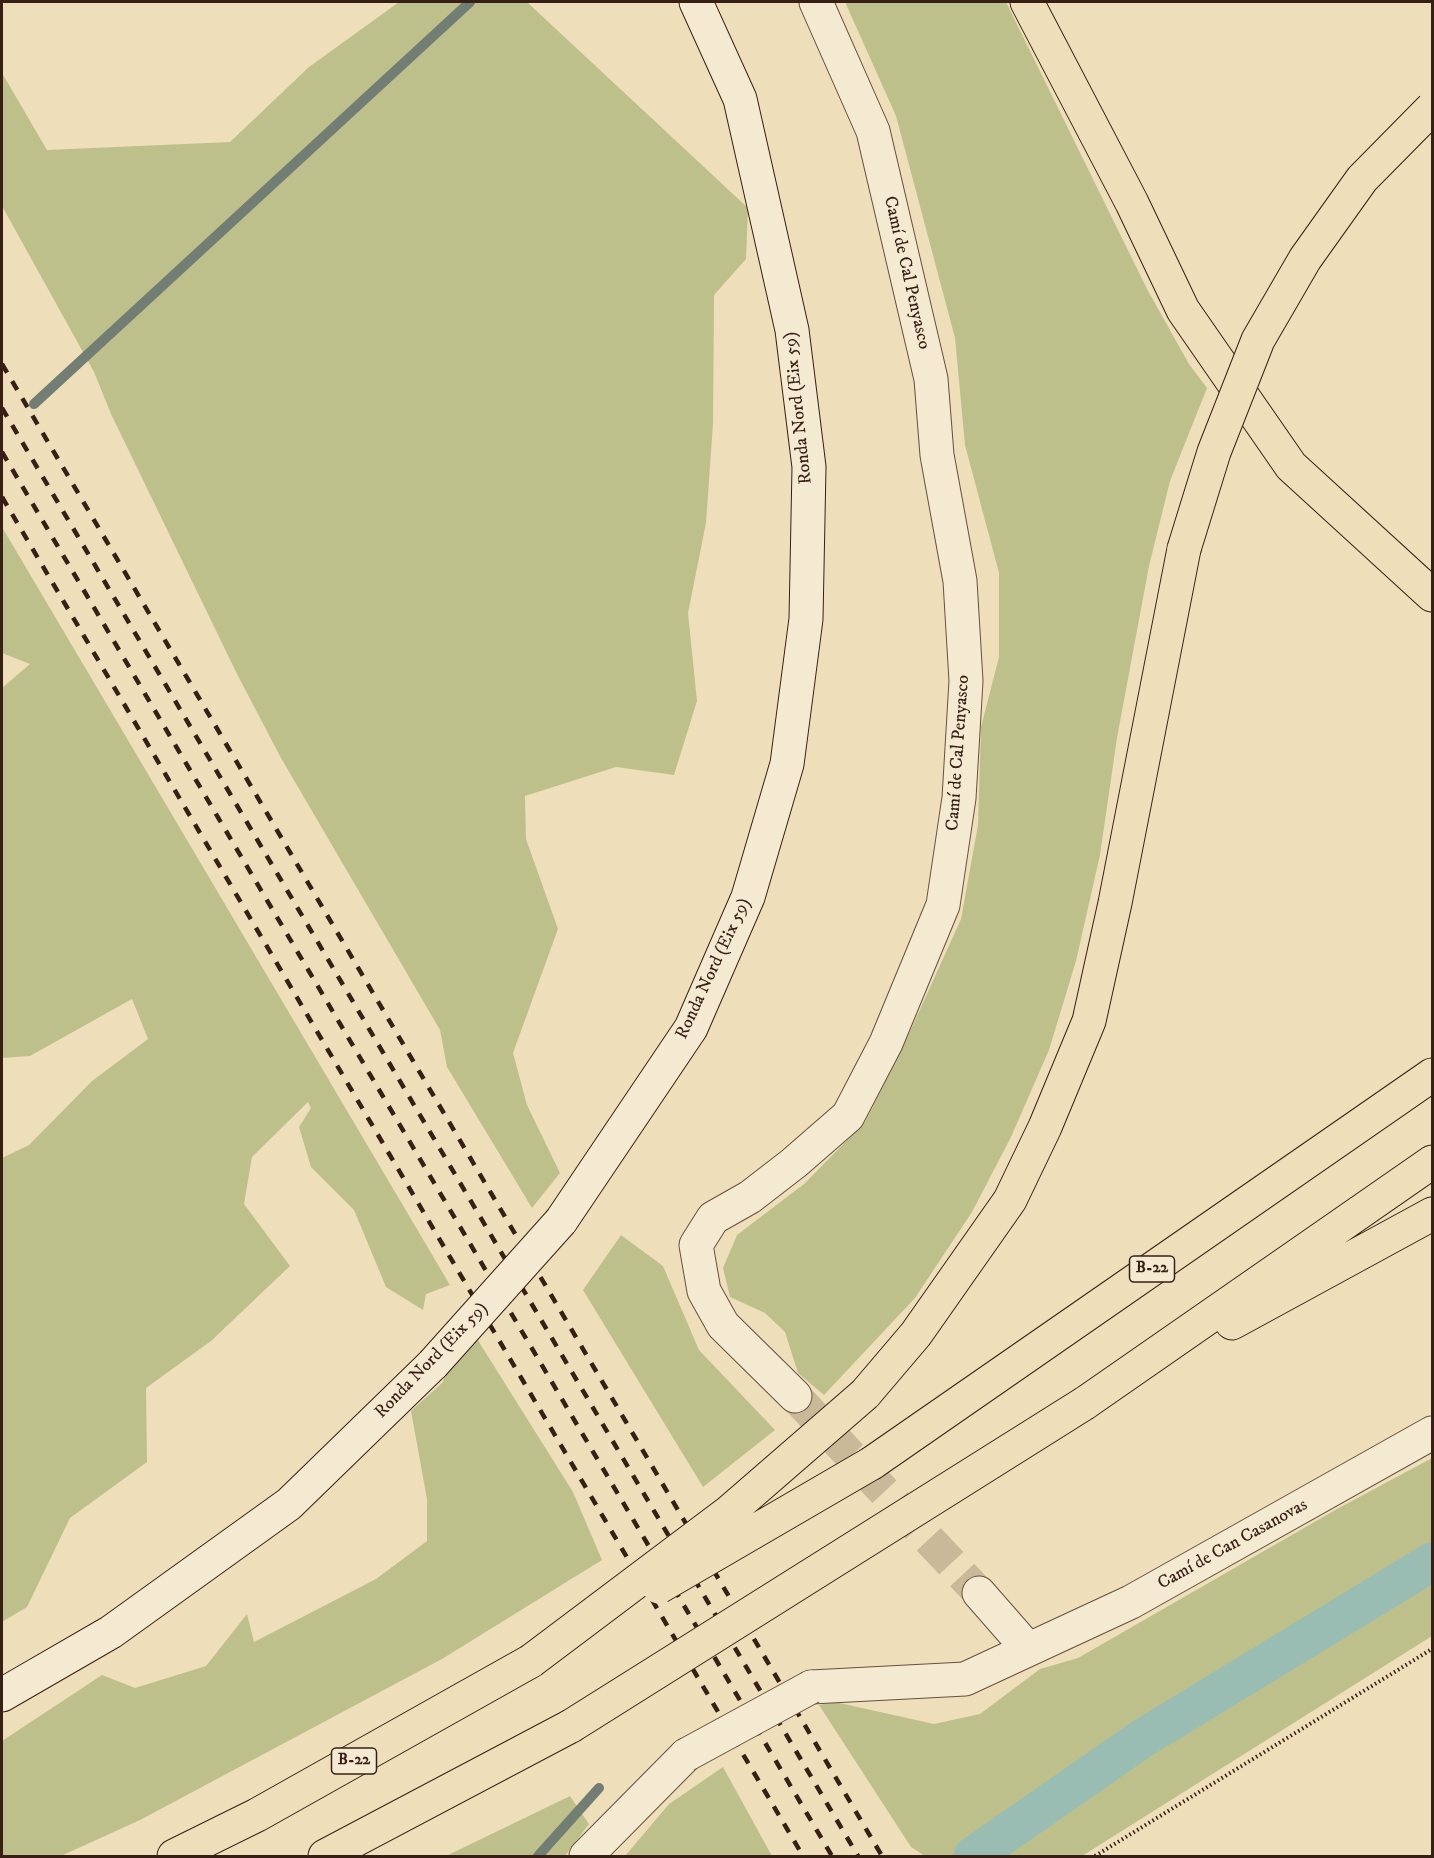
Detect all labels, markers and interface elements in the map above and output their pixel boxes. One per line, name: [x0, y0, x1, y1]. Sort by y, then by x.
street label: Camí de Cal Penyasco: [878, 194, 934, 352]
street label: Ronda Nord (Eix 59): [780, 331, 818, 485]
street label: Camí de Cal Penyasco: [943, 674, 975, 832]
street label: Ronda Nord (Eix 59): [672, 895, 756, 1043]
road number: B-22: [1130, 1256, 1174, 1282]
street label: Ronda Nord (Eix 59): [371, 1298, 493, 1424]
street label: Camí de Can Casanovas: [1154, 1495, 1312, 1595]
road number: B-22: [332, 1748, 376, 1774]

